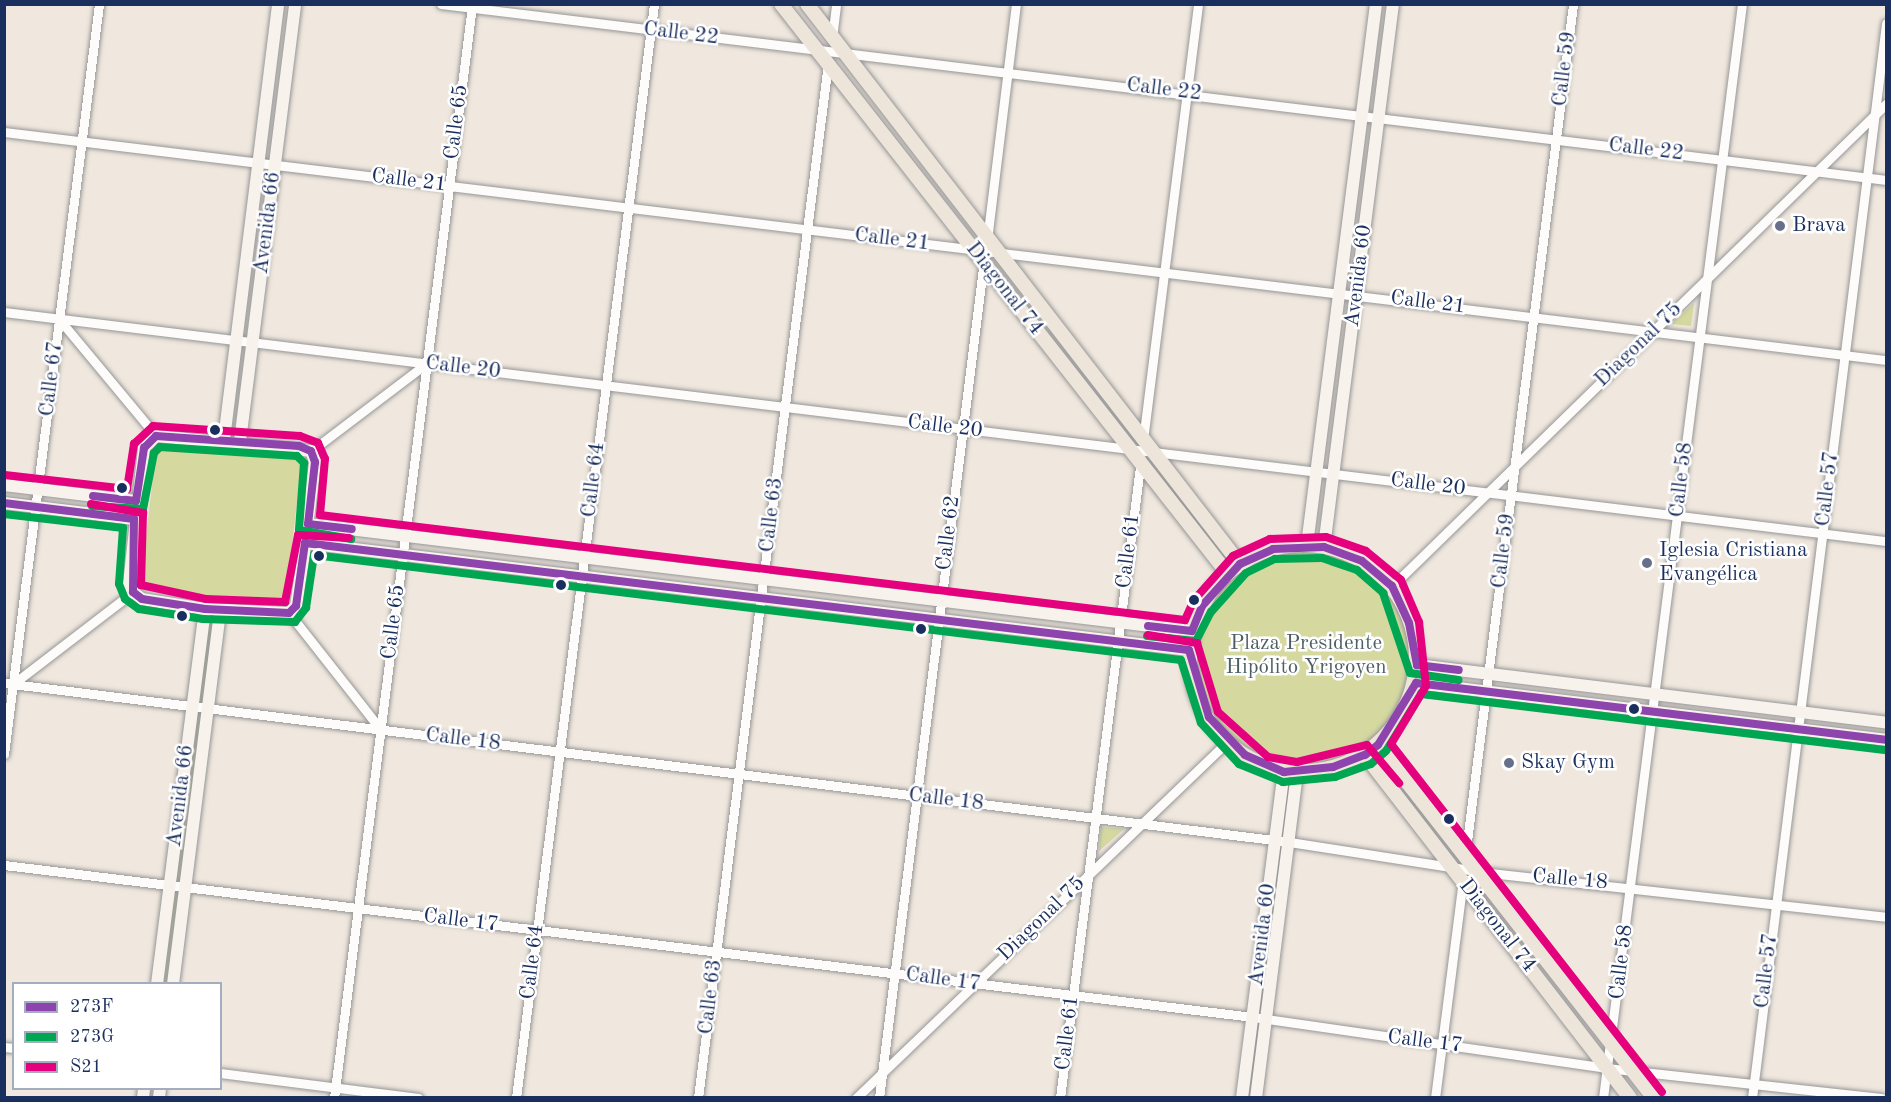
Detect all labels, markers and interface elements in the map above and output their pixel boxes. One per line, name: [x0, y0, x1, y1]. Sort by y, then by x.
street label: Calle 22: [642, 17, 720, 51]
street label: Calle 59: [1548, 30, 1582, 108]
street label: Calle 22: [1125, 73, 1203, 107]
street label: Calle 65: [440, 83, 474, 161]
street label: Calle 22: [1607, 133, 1685, 167]
street label: Calle 21: [370, 164, 448, 198]
street label: Avenida 66: [249, 170, 287, 276]
place label: Brava: [1792, 213, 1846, 239]
marker: Brava: [1773, 219, 1787, 233]
street label: Calle 21: [853, 223, 931, 257]
street label: Avenida 60: [1340, 223, 1378, 329]
street label: Diagonal 74: [960, 237, 1048, 341]
street label: Calle 21: [1389, 286, 1467, 320]
street label: Diagonal 75: [1590, 297, 1688, 393]
street label: Calle 67: [35, 340, 69, 418]
street label: Calle 20: [424, 351, 502, 385]
street label: Calle 20: [906, 410, 984, 444]
unlabelled marker: [209, 424, 221, 436]
street label: Calle 64: [577, 441, 611, 519]
street label: Calle 58: [1665, 441, 1699, 519]
street label: Calle 57: [1811, 450, 1845, 528]
street label: Calle 20: [1389, 468, 1467, 502]
street label: Calle 63: [755, 476, 789, 554]
unlabelled marker: [116, 482, 128, 494]
street label: Calle 62: [932, 494, 966, 572]
street label: Calle 61: [1112, 512, 1146, 590]
street label: Calle 59: [1487, 512, 1521, 590]
place label: Iglesia Cristiana Evangélica: [1659, 538, 1808, 588]
unlabelled marker: [313, 550, 325, 562]
marker: Iglesia Cristiana Evangélica: [1640, 556, 1654, 570]
unlabelled marker: [555, 579, 567, 591]
street label: Calle 65: [377, 583, 411, 661]
unlabelled marker: [1188, 594, 1200, 606]
unlabelled marker: [176, 610, 188, 622]
unlabelled marker: [915, 623, 927, 635]
park label: Plaza Presidente Hipólito Yrigoyen: [1226, 631, 1386, 681]
unlabelled marker: [1628, 703, 1640, 715]
street label: Calle 18: [424, 723, 502, 757]
street label: Avenida 66: [162, 743, 200, 849]
place label: Skay Gym: [1521, 750, 1615, 776]
marker: Skay Gym: [1502, 756, 1516, 770]
street label: Calle 18: [907, 783, 985, 817]
unlabelled marker: [1443, 813, 1455, 825]
street label: Calle 18: [1531, 864, 1609, 896]
street label: Diagonal 75: [993, 871, 1091, 967]
street label: Diagonal 74: [1453, 874, 1541, 978]
street label: Avenida 60: [1244, 882, 1282, 988]
street label: Calle 17: [422, 904, 500, 938]
street label: Calle 64: [516, 923, 550, 1001]
street label: Calle 58: [1605, 923, 1639, 1001]
street label: Calle 57: [1750, 932, 1784, 1010]
street label: Calle 63: [694, 958, 728, 1036]
street label: Calle 17: [904, 962, 982, 998]
legend: [12, 982, 222, 1090]
street label: Calle 61: [1051, 994, 1085, 1072]
text: 273F: [70, 998, 114, 1016]
street label: Calle 17: [1386, 1025, 1464, 1059]
text: 273G: [70, 1028, 114, 1046]
text: S21: [70, 1058, 102, 1076]

